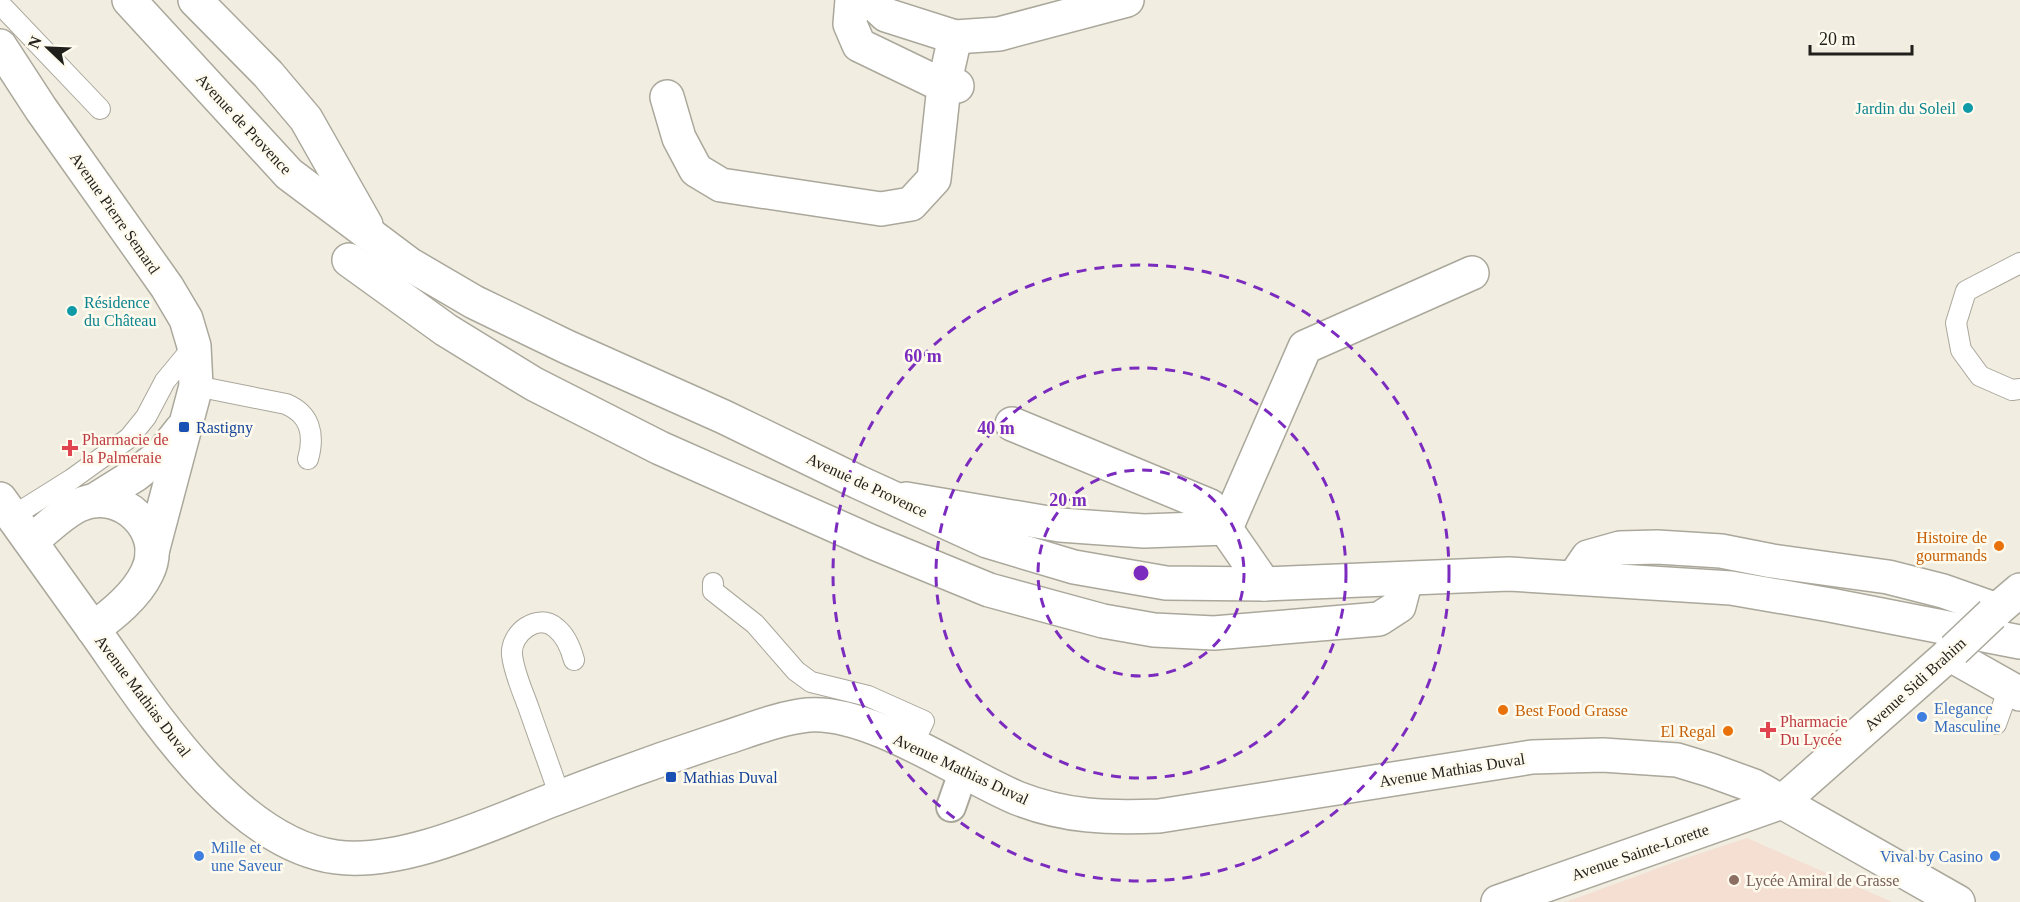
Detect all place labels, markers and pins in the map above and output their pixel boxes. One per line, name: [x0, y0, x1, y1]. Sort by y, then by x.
place label: Jardin du Soleil: [1856, 100, 1957, 117]
marker: Jardin du Soleil: [1961, 101, 1975, 115]
place label: Résidence du Château: [84, 294, 156, 329]
marker: Résidence du Château: [65, 304, 79, 318]
place label: Rastigny: [196, 419, 253, 437]
marker: Rastigny: [177, 420, 191, 434]
place label: Pharmacie de la Palmeraie: [82, 431, 169, 466]
marker: Pharmacie de la Palmeraie: [63, 441, 77, 455]
place label: Histoire de gourmands: [1916, 529, 1987, 565]
marker: Histoire de gourmands: [1992, 539, 2006, 553]
centre of rings: [1131, 563, 1151, 583]
place label: Elegance Masculine: [1934, 700, 2001, 735]
place label: Best Food Grasse: [1515, 702, 1628, 719]
marker: Best Food Grasse: [1496, 703, 1510, 717]
marker: Elegance Masculine: [1915, 710, 1929, 724]
place label: Pharmacie Du Lycée: [1780, 713, 1848, 749]
place label: El Regal: [1660, 723, 1717, 741]
marker: Pharmacie Du Lycée: [1761, 723, 1775, 737]
marker: El Regal: [1721, 724, 1735, 738]
place label: Mathias Duval: [683, 769, 778, 786]
marker: Mathias Duval: [664, 770, 678, 784]
place label: Mille et une Saveur: [211, 839, 283, 874]
place label: Vival by Casino: [1880, 848, 1983, 866]
marker: Mille et une Saveur: [192, 849, 206, 863]
marker: Vival by Casino: [1988, 849, 2002, 863]
place label: Lycée Amiral de Grasse: [1746, 872, 1899, 890]
marker: Lycée Amiral de Grasse: [1727, 873, 1741, 887]

